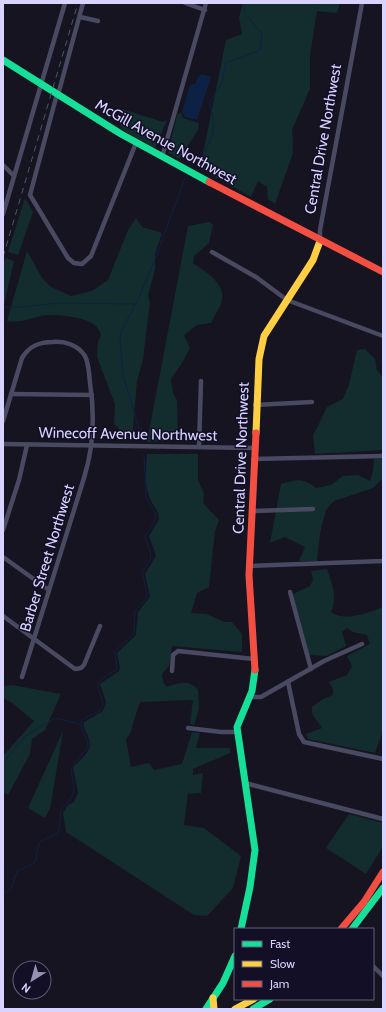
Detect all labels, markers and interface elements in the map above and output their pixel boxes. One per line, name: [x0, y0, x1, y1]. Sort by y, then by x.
street label: Central Drive Northwest: [301, 63, 345, 215]
street label: McGill Avenue Northwest: [92, 96, 240, 188]
street label: Central Drive Northwest: [229, 382, 253, 534]
street label: Winecoff Avenue Northwest: [39, 423, 217, 445]
street label: Barber Street Northwest: [16, 482, 78, 634]
legend: [234, 928, 374, 1000]
text: Fast: [270, 936, 290, 951]
text: Slow: [270, 956, 295, 971]
north arrow: [12, 960, 52, 1000]
text: Jam: [269, 976, 289, 991]
text: N: [19, 980, 33, 996]

